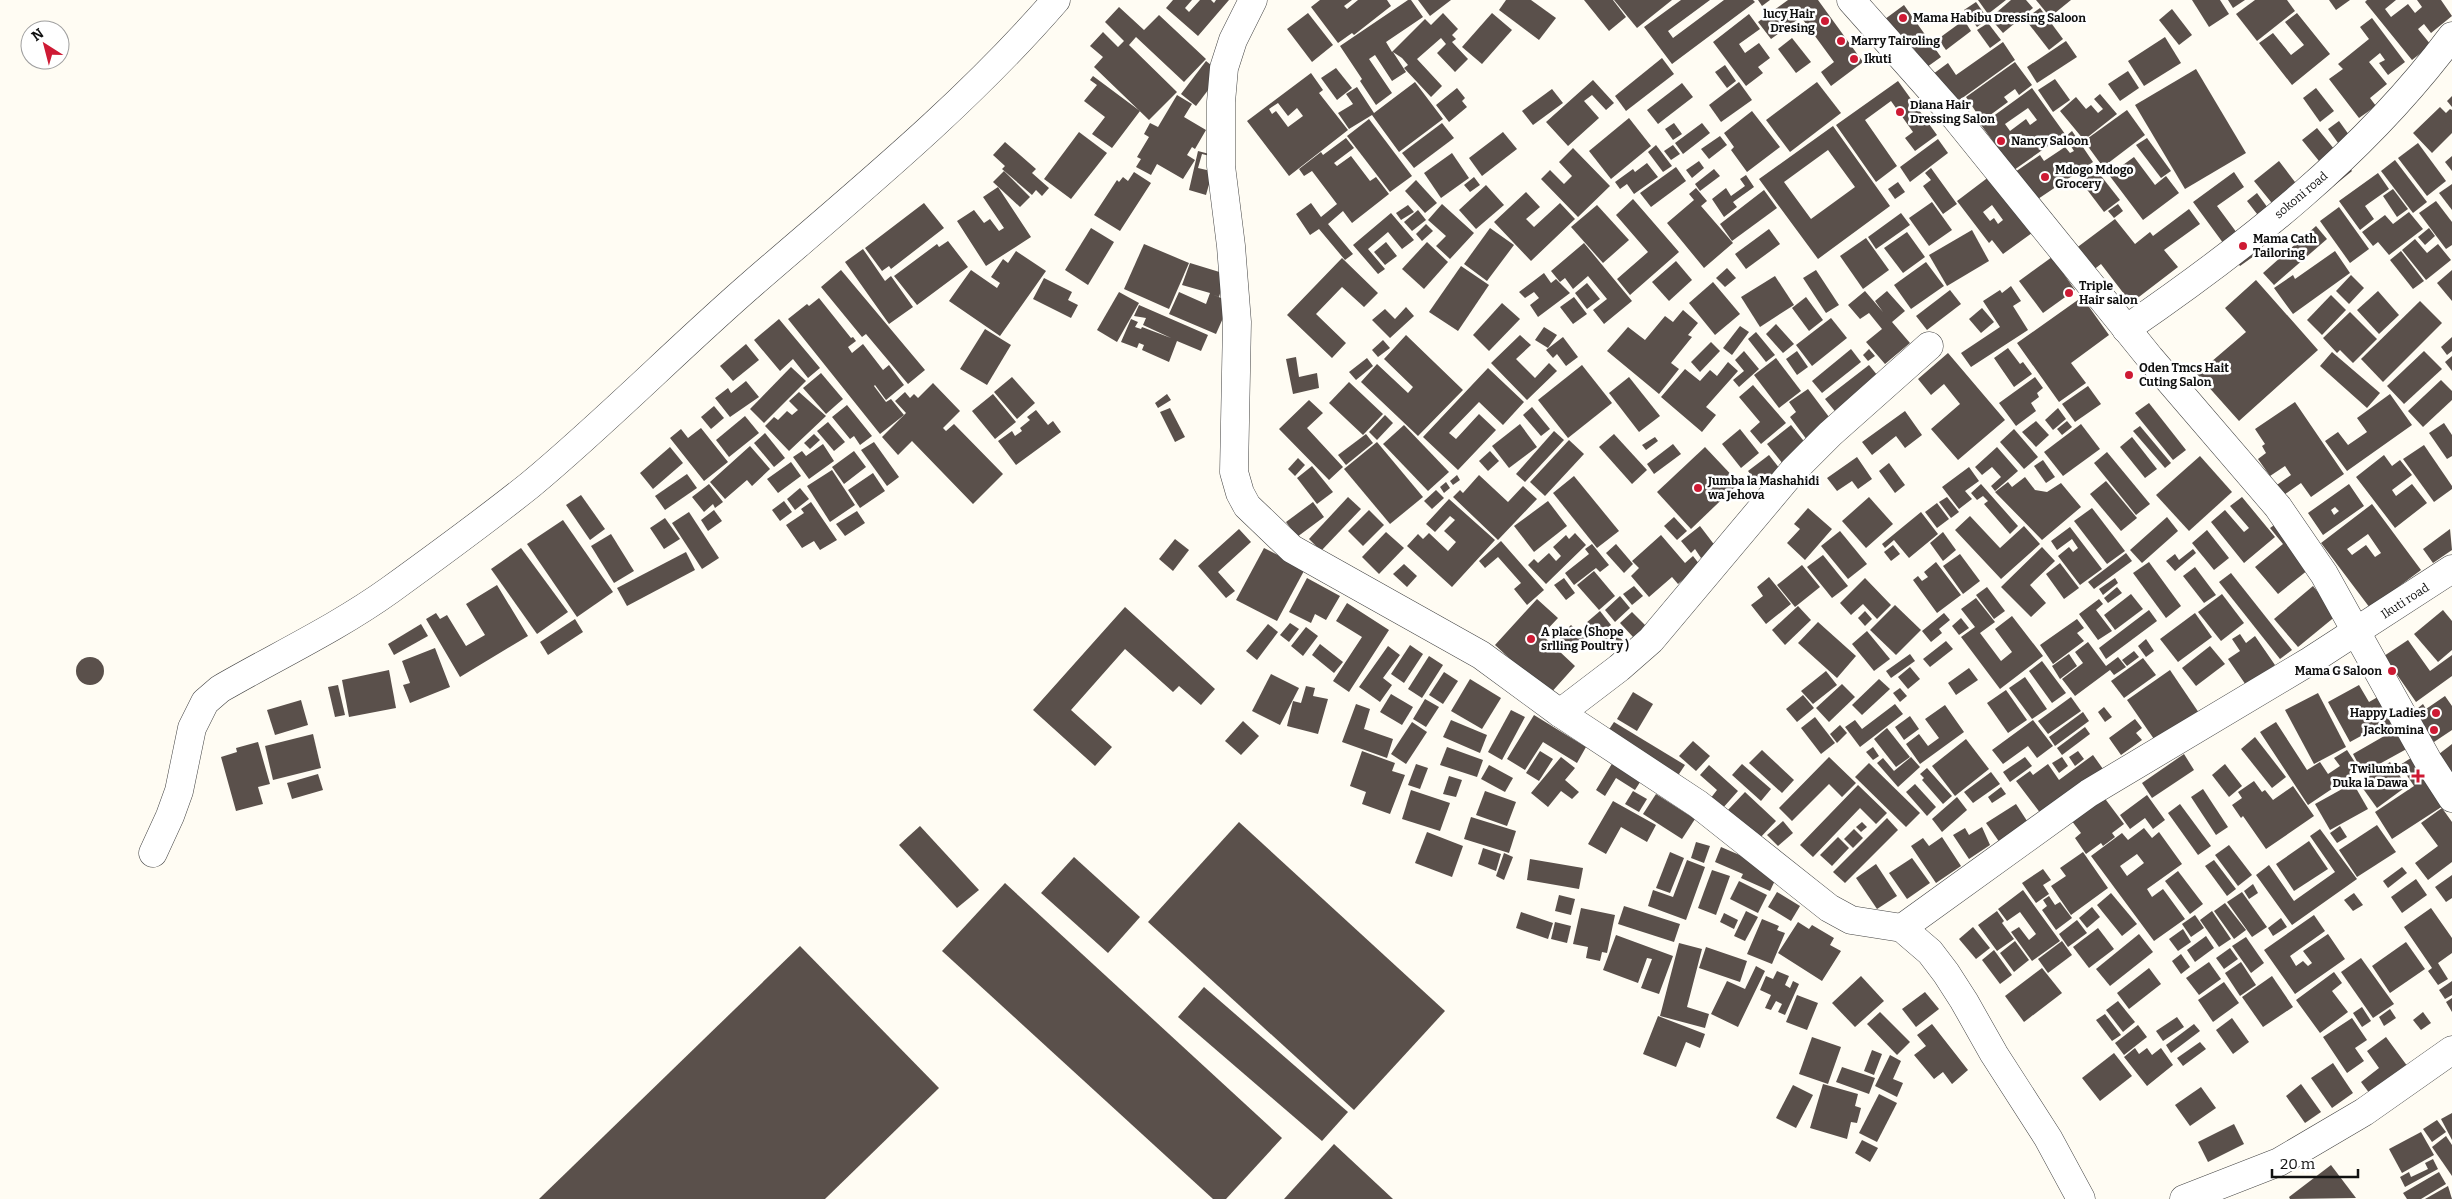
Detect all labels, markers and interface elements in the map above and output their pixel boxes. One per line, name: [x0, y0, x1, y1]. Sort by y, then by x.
place label: lucy Hair Dresing: [1763, 7, 1815, 35]
place label: Mama Habibu Dressing Saloon: [1913, 11, 2086, 25]
marker: Mama Habibu Dressing Saloon: [1897, 12, 1909, 24]
marker: lucy Hair Dresing: [1819, 15, 1831, 27]
north arrow: [20, 20, 70, 70]
text: N: [28, 25, 47, 45]
place label: Marry Tairoling: [1851, 34, 1940, 48]
marker: Marry Tairoling: [1835, 35, 1847, 47]
place label: Ikuti: [1864, 52, 1892, 66]
marker: Ikuti: [1848, 53, 1860, 65]
place label: Diana Hair Dressing Salon: [1910, 98, 1995, 126]
marker: Diana Hair Dressing Salon: [1894, 106, 1906, 118]
place label: Nancy Saloon: [2011, 134, 2089, 148]
marker: Nancy Saloon: [1995, 135, 2007, 147]
place label: Mdogo Mdogo Grocery: [2055, 163, 2134, 191]
street label: sokoni road: [2272, 169, 2330, 221]
marker: Mdogo Mdogo Grocery: [2039, 171, 2051, 183]
place label: Mama Cath Tailoring: [2253, 232, 2317, 260]
marker: Mama Cath Tailoring: [2237, 240, 2249, 252]
place label: Triple Hair salon: [2079, 279, 2138, 307]
marker: Triple Hair salon: [2063, 287, 2075, 299]
place label: Oden Tmcs Hait Cuting Salon: [2139, 361, 2229, 389]
marker: Oden Tmcs Hait Cuting Salon: [2123, 369, 2135, 381]
place label: Jumba la Mashahidi wa Jehova: [1707, 474, 1819, 502]
marker: Jumba la Mashahidi wa Jehova: [1692, 482, 1704, 494]
street label: Ikuti road: [2378, 580, 2432, 622]
place label: A place (Shope srlling Poultry ): [1541, 624, 1629, 653]
marker: A place (Shope srlling Poultry ): [1525, 633, 1537, 645]
place label: Mama G Saloon: [2295, 664, 2382, 678]
marker: Mama G Saloon: [2386, 665, 2398, 677]
place label: Happy Ladies: [2350, 706, 2426, 720]
marker: Happy Ladies: [2430, 707, 2442, 719]
place label: Jackomina: [2363, 723, 2424, 737]
marker: Jackomina: [2428, 724, 2440, 736]
place label: Twilumba Duka la Dawa: [2332, 762, 2408, 790]
marker: Twilumba Duka la Dawa: [2412, 770, 2424, 782]
scale bar: [2272, 1146, 2358, 1178]
text: 20 m: [2280, 1155, 2316, 1173]

